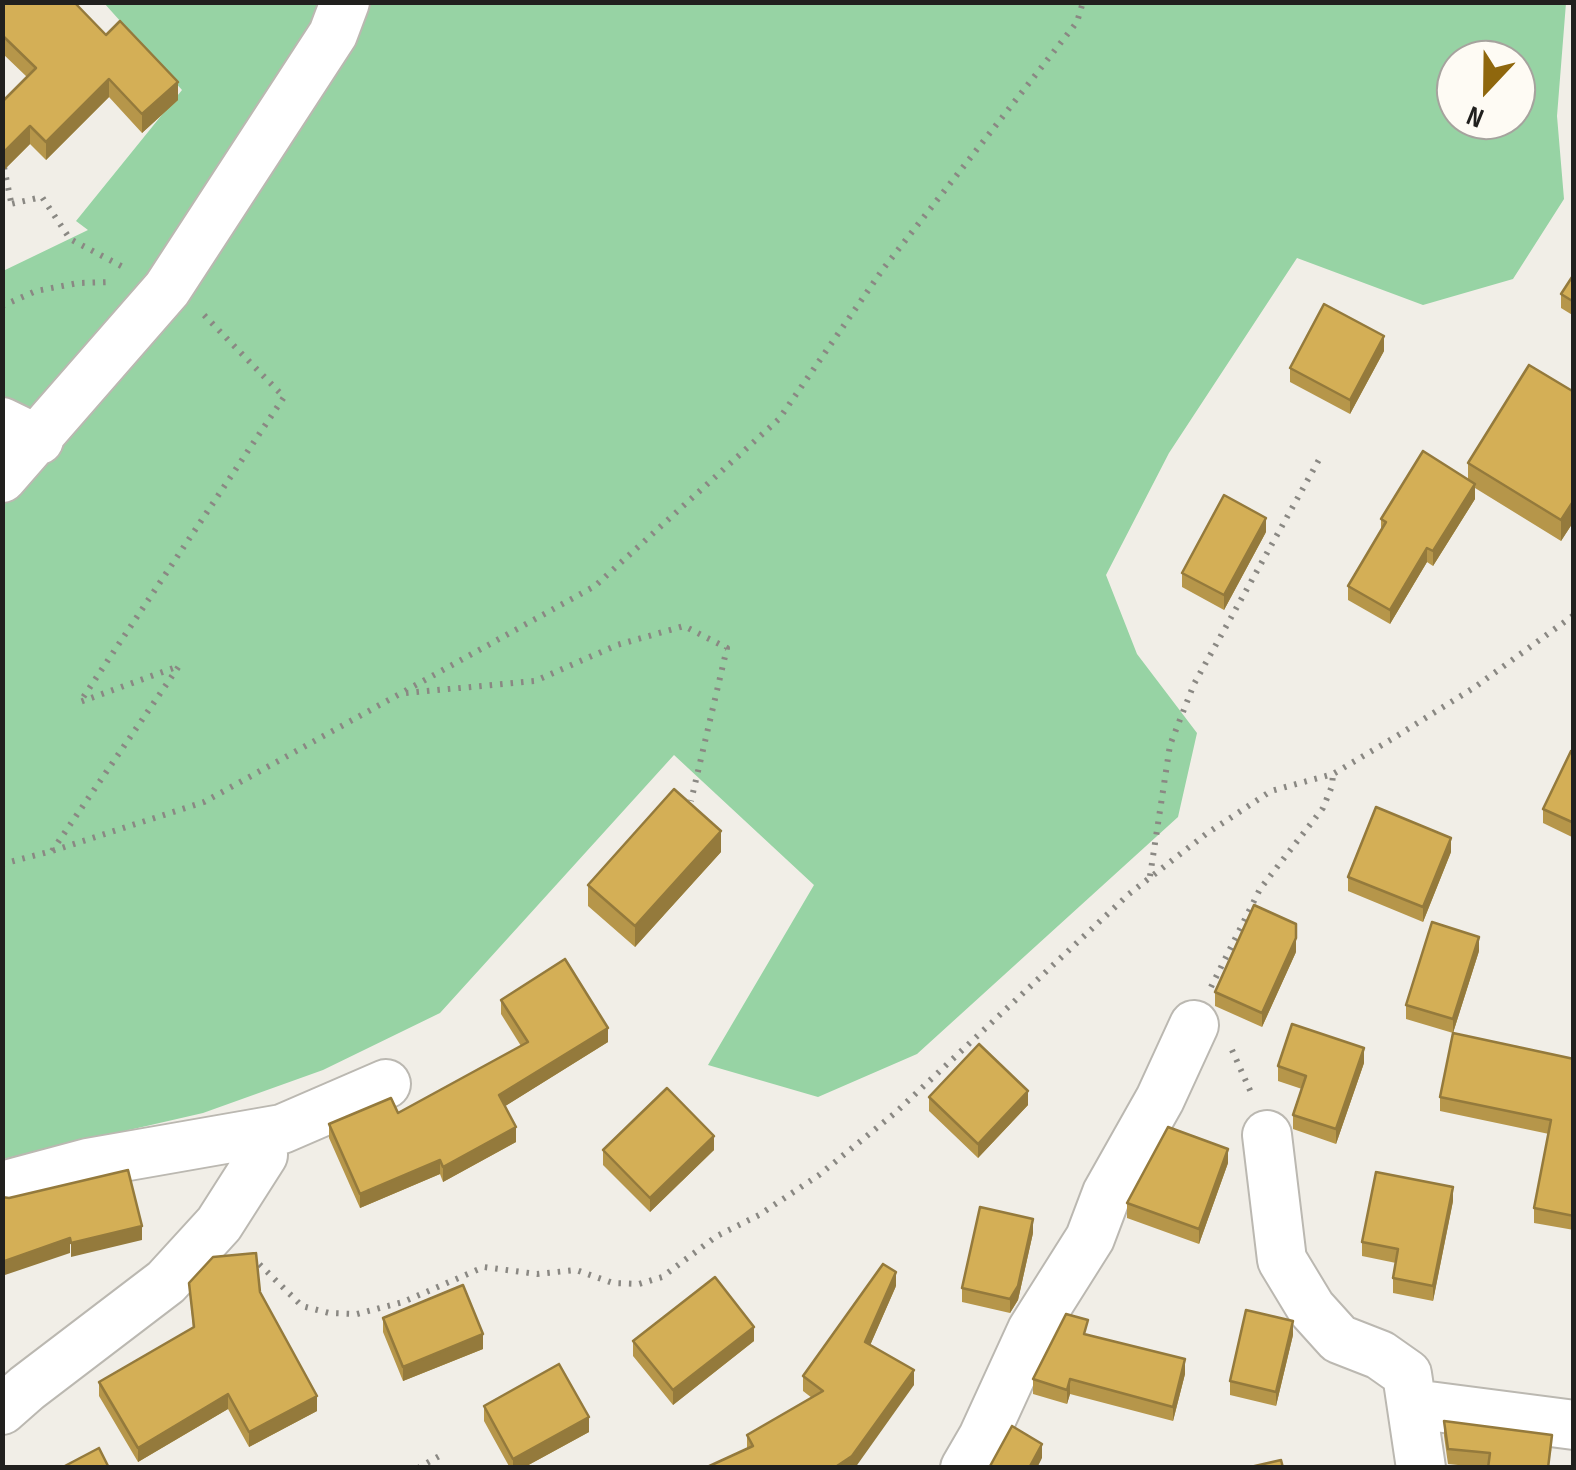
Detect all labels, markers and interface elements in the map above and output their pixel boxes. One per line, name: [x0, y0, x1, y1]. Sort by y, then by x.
north arrow: [1436, 40, 1536, 140]
text: N: [1462, 98, 1488, 135]

